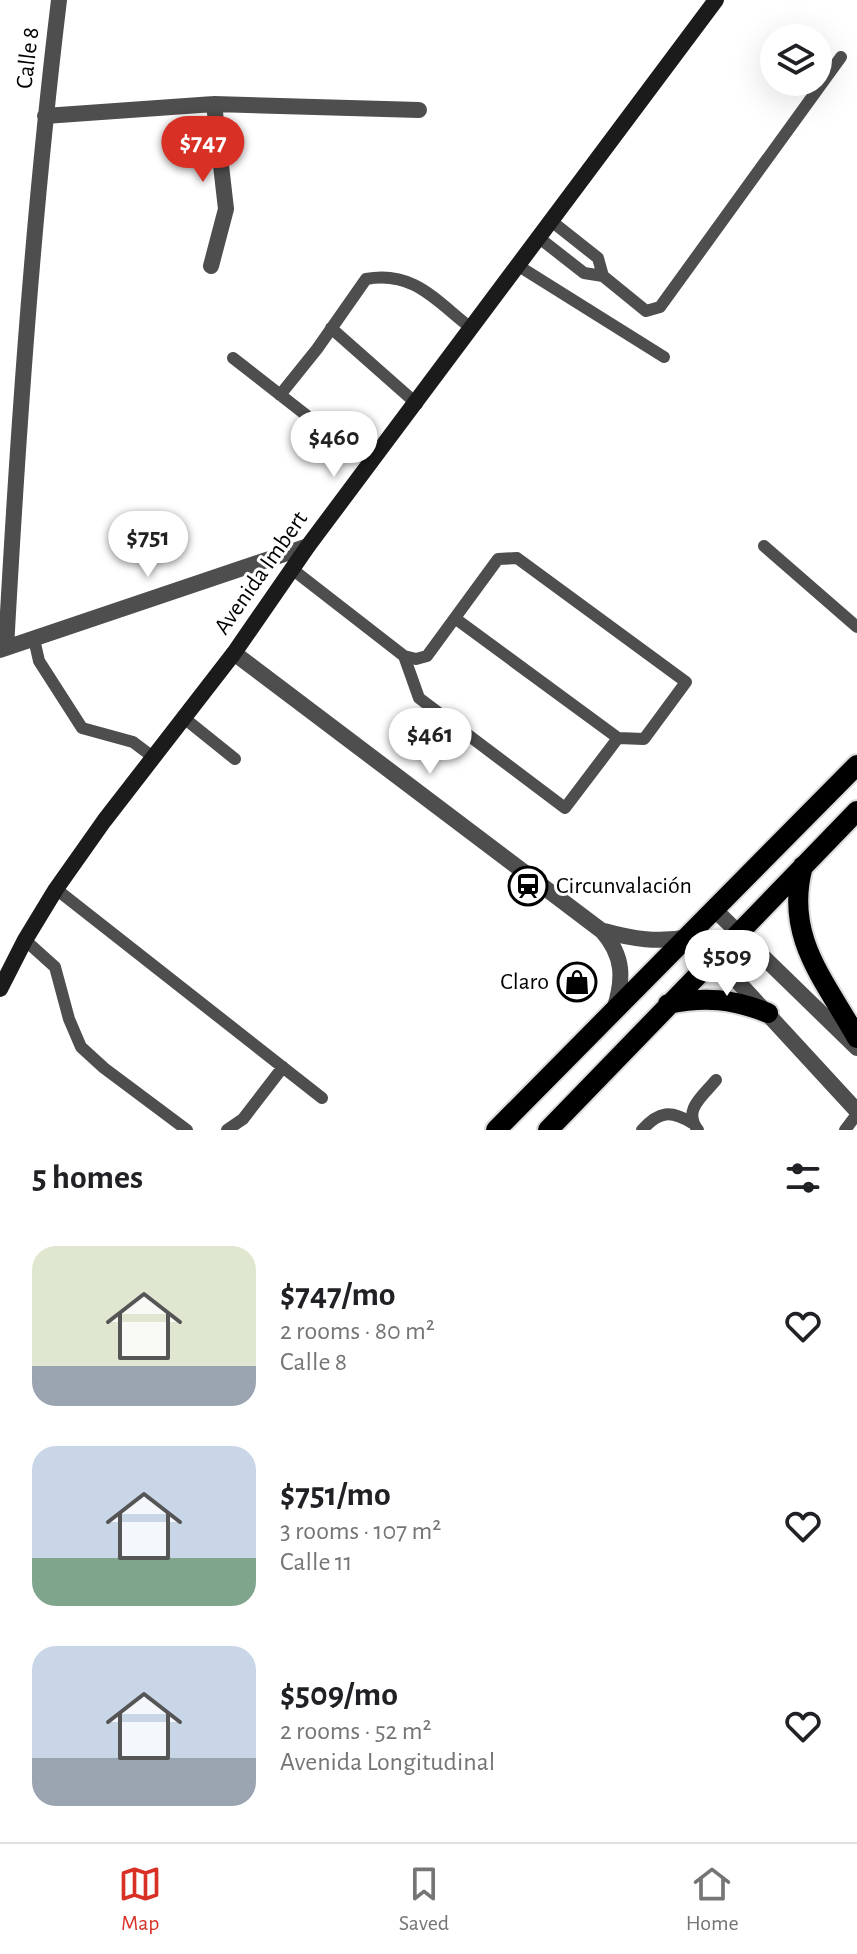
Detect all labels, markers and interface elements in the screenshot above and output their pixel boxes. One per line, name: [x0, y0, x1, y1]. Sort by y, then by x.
map controls: [760, 24, 832, 96]
button: layers: [760, 24, 832, 96]
street label: Calle 8: [12, 26, 44, 90]
pin: $747: [156, 116, 250, 184]
text: $747: [179, 129, 227, 155]
pin: $460: [287, 411, 381, 479]
text: $460: [309, 424, 359, 450]
street label: Avenida Imbert: [210, 507, 312, 639]
pin: $751: [101, 511, 195, 579]
text: $751: [126, 524, 170, 550]
pin: $461: [383, 708, 477, 776]
text: $461: [407, 721, 453, 747]
station icon: Circunvalación: [507, 865, 549, 907]
place label: Circunvalación: [556, 874, 692, 898]
pin: $509: [680, 930, 774, 998]
text: $509: [702, 943, 752, 969]
shop icon: Claro: [556, 961, 598, 1003]
place label: Claro: [500, 970, 549, 994]
icon: filters: [781, 1156, 825, 1200]
text: 5 homes: [32, 1161, 143, 1195]
icon: home: [96, 1278, 192, 1374]
text: $747/mo: [280, 1278, 396, 1312]
icon: heart: [781, 1304, 825, 1348]
text: 2 rooms · 80 m²: [280, 1318, 435, 1344]
text: Calle 8: [280, 1349, 347, 1375]
icon: home: [96, 1478, 192, 1574]
text: $751/mo: [280, 1478, 391, 1512]
icon: heart: [781, 1504, 825, 1548]
text: 3 rooms · 107 m²: [280, 1518, 441, 1544]
text: Calle 11: [280, 1549, 353, 1575]
icon: home: [96, 1678, 192, 1774]
text: $509/mo: [280, 1678, 398, 1712]
icon: heart: [781, 1704, 825, 1748]
text: 2 rooms · 52 m²: [280, 1718, 432, 1744]
text: Avenida Longitudinal: [280, 1749, 495, 1775]
tab: Map: [118, 1862, 162, 1936]
tab: Saved: [399, 1862, 449, 1936]
tab: Home: [686, 1862, 739, 1936]

